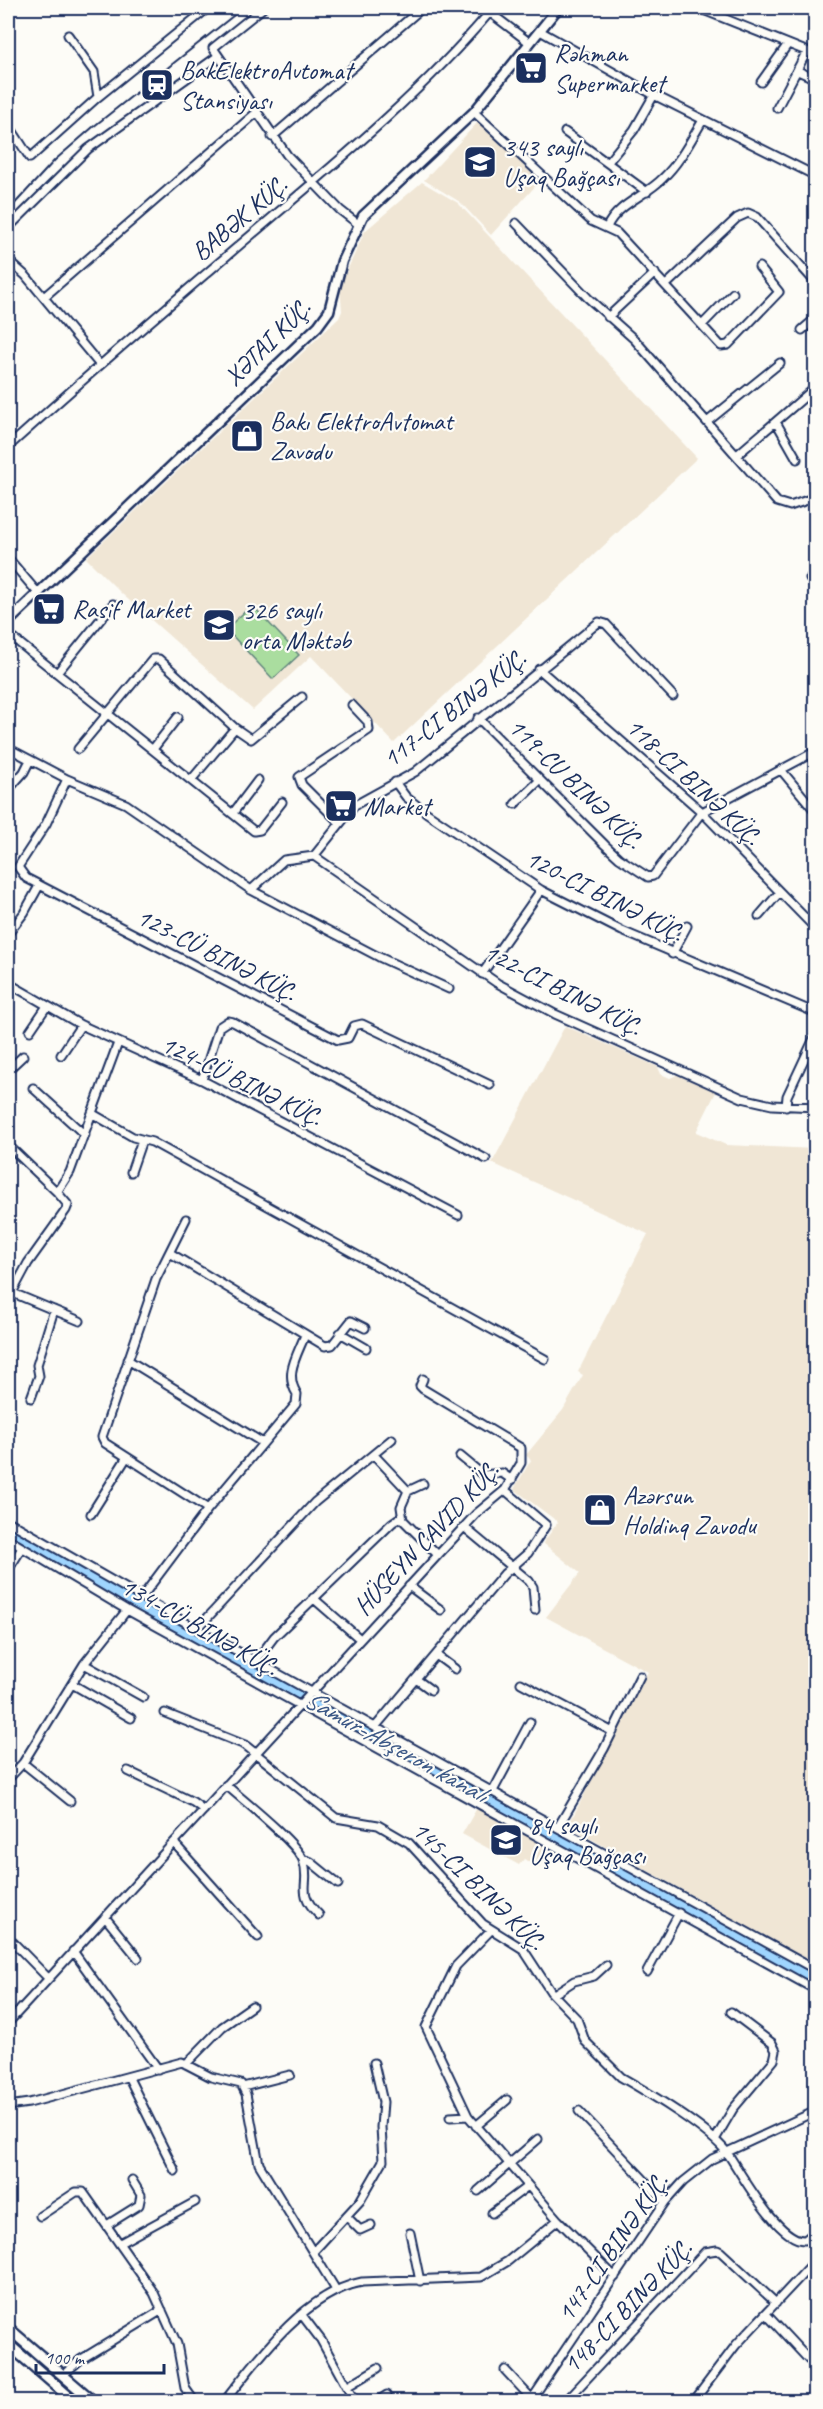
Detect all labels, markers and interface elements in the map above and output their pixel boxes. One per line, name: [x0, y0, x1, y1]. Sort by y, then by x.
place label: Rəhman Supermarket: [554, 37, 668, 100]
supermarket icon: Rəhman Supermarket: [513, 50, 549, 86]
place label: BakElektroAvtomat Stansiyası: [180, 54, 355, 117]
station icon: BakElektroAvtomat Stansiyası: [139, 67, 175, 103]
place label: 343 saylı Uşaq Bağçası: [503, 131, 620, 194]
school or university icon: 343 saylı Uşaq Bağçası: [462, 144, 498, 180]
street label: BABƏK KÜÇ.: [185, 168, 295, 268]
street label: XƏTAI KÜÇ.: [217, 291, 319, 393]
place label: Bakı ElektroAvtomat Zavodu: [270, 405, 455, 468]
shop icon: Bakı ElektroAvtomat Zavodu: [229, 418, 265, 454]
supermarket icon: Rasif Market: [31, 591, 67, 627]
place label: Rasif Market: [72, 593, 193, 626]
place label: 326 saylı orta Məktəb: [242, 594, 353, 657]
school or university icon: 326 saylı orta Məktəb: [201, 607, 237, 643]
street label: 117-CI BINƏ KÜÇ.: [376, 642, 533, 775]
street label: 118-CI BINƏ KÜÇ.: [619, 710, 769, 853]
street label: 119-CU BINƏ KÜÇ.: [501, 711, 651, 857]
supermarket icon: Market: [323, 788, 359, 824]
place label: Market: [364, 790, 433, 823]
street label: 120-CI BINƏ KÜÇ.: [520, 841, 690, 950]
street label: 123-CÜ BINƏ KÜÇ.: [131, 900, 303, 1009]
street label: 122-CI BINƏ KÜÇ.: [478, 935, 648, 1044]
street label: 124-CÜ BINƏ KÜÇ.: [156, 1027, 329, 1134]
street label: HÜSEYN CAVID KÜÇ.: [347, 1454, 507, 1622]
place label: Azərsun Holdinq Zavodu: [623, 1479, 758, 1542]
shop icon: Azərsun Holdinq Zavodu: [582, 1492, 618, 1528]
street label: 134-CÜ BINƏ KÜÇ.: [115, 1569, 285, 1684]
water label: Samur-Abşeron kanalı: [299, 1682, 496, 1812]
place label: 84 saylı Uşaq Bağçası: [529, 1809, 646, 1872]
street label: 145-CI BINƏ KÜÇ.: [405, 1813, 553, 1958]
school or university icon: 84 saylı Uşaq Bağçası: [488, 1822, 524, 1858]
street label: 147-CI BINƏ KÜÇ.: [549, 2166, 676, 2328]
street label: 148-CI BINƏ KÜÇ.: [555, 2232, 700, 2380]
scale bar: [36, 2337, 164, 2375]
text: 100 m: [45, 2347, 86, 2369]

